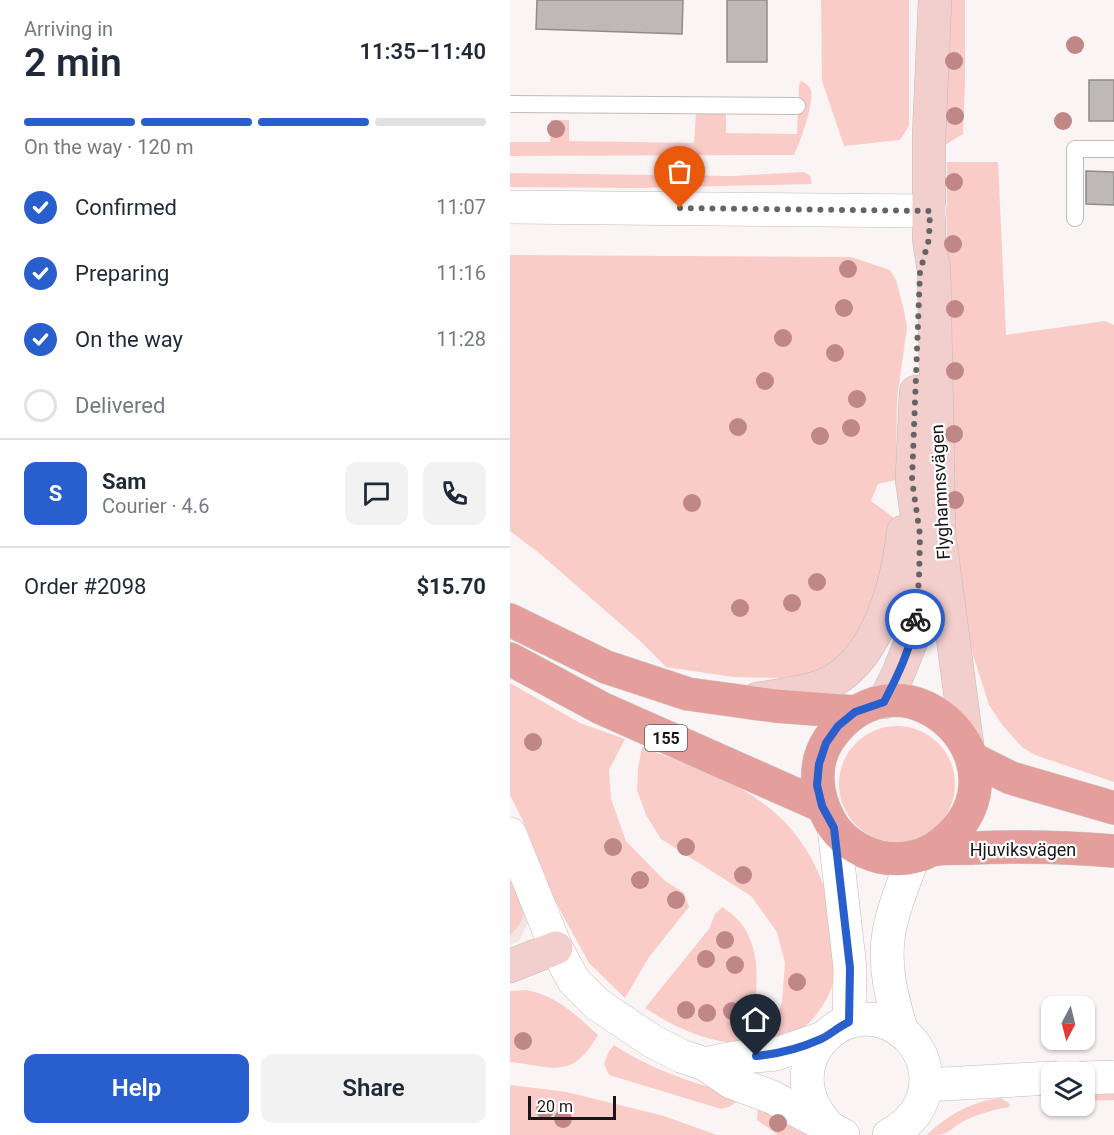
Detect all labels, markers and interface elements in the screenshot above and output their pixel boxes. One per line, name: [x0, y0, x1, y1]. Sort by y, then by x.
text: Arriving in: [24, 17, 113, 41]
text: 11:35–11:40: [359, 39, 486, 64]
text: 2 min: [24, 40, 122, 86]
text: On the way · 120 m: [24, 135, 193, 159]
pin: [654, 146, 705, 208]
icon: bag: [663, 155, 696, 188]
icon: check: [24, 191, 57, 224]
text: Confirmed: [75, 195, 177, 220]
text: 11:07: [436, 195, 486, 219]
icon: check: [24, 257, 57, 290]
text: Preparing: [75, 261, 169, 286]
text: 11:16: [436, 261, 486, 285]
icon: check: [24, 323, 57, 356]
text: On the way: [75, 327, 183, 352]
text: 11:28: [436, 327, 486, 351]
text: Delivered: [75, 393, 165, 418]
street label: Flyghamnsvägen: [926, 424, 954, 560]
button: chat: [345, 462, 408, 525]
button: phone: [423, 462, 486, 525]
text: Sam: [102, 469, 146, 494]
text: S: [49, 481, 62, 506]
text: Courier · 4.6: [102, 494, 209, 518]
text: Order #2098: [24, 574, 146, 599]
text: $15.70: [417, 574, 486, 599]
courier: [885, 589, 945, 649]
icon: bike: [899, 603, 932, 636]
road number: 155: [645, 725, 687, 751]
street label: Hjuviksvägen: [970, 839, 1076, 860]
pin: [730, 994, 781, 1056]
north arrow: [1041, 996, 1095, 1050]
map controls: [1041, 996, 1095, 1116]
icon: home: [739, 1003, 772, 1036]
button: Help: [24, 1054, 249, 1123]
button: Share: [261, 1054, 486, 1123]
button: layers: [1041, 1062, 1095, 1116]
scale bar: [528, 1093, 616, 1120]
text: 20 m: [537, 1097, 573, 1116]

